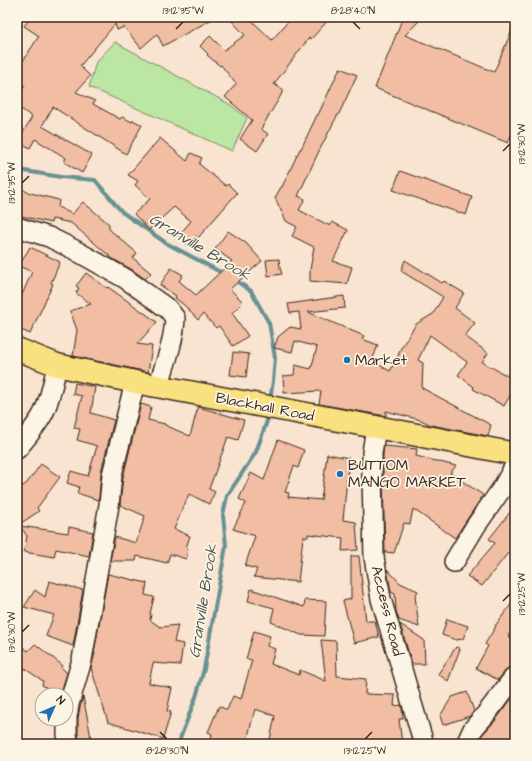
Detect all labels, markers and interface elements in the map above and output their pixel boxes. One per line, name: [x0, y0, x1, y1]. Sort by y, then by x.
text: 13°12'35"W: [162, 4, 204, 18]
text: 8°28'40"N: [331, 4, 375, 18]
text: 13°12'30"W: [515, 123, 529, 164]
text: 13°12'35"W: [5, 162, 19, 204]
water label: Granville Brook: [145, 208, 256, 287]
place label: Market: [355, 350, 407, 371]
marker: Market: [342, 355, 352, 365]
street label: Blackhall Road: [214, 387, 316, 427]
place label: BUTTOM MANGO MARKET: [348, 455, 467, 493]
marker: BUTTOM MANGO MARKET: [335, 469, 345, 479]
water label: Granville Brook: [183, 541, 223, 659]
street label: Access Road: [366, 564, 408, 659]
text: 13°12'25"W: [515, 573, 529, 615]
text: 13°12'30"W: [5, 611, 19, 652]
north arrow: [34, 687, 74, 727]
text: N: [53, 693, 69, 708]
text: 8°28'30"N: [146, 744, 188, 758]
text: 13°12'25"W: [344, 744, 386, 758]

